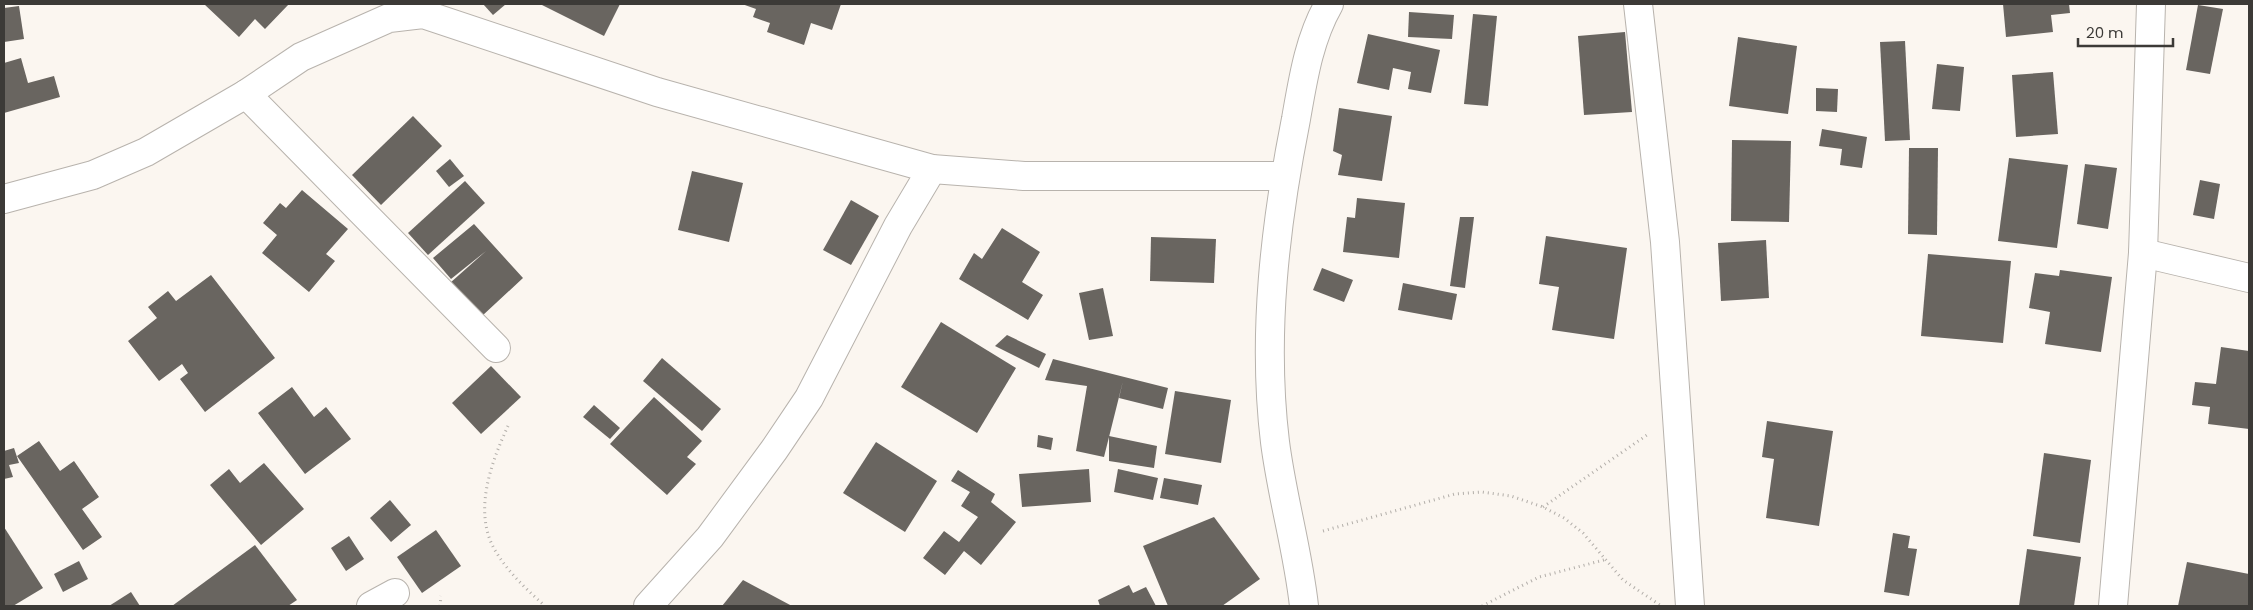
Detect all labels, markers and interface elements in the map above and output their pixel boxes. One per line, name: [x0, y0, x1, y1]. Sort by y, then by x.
scale bar: [2078, 15, 2173, 47]
text: 20 m: [2086, 22, 2124, 43]

